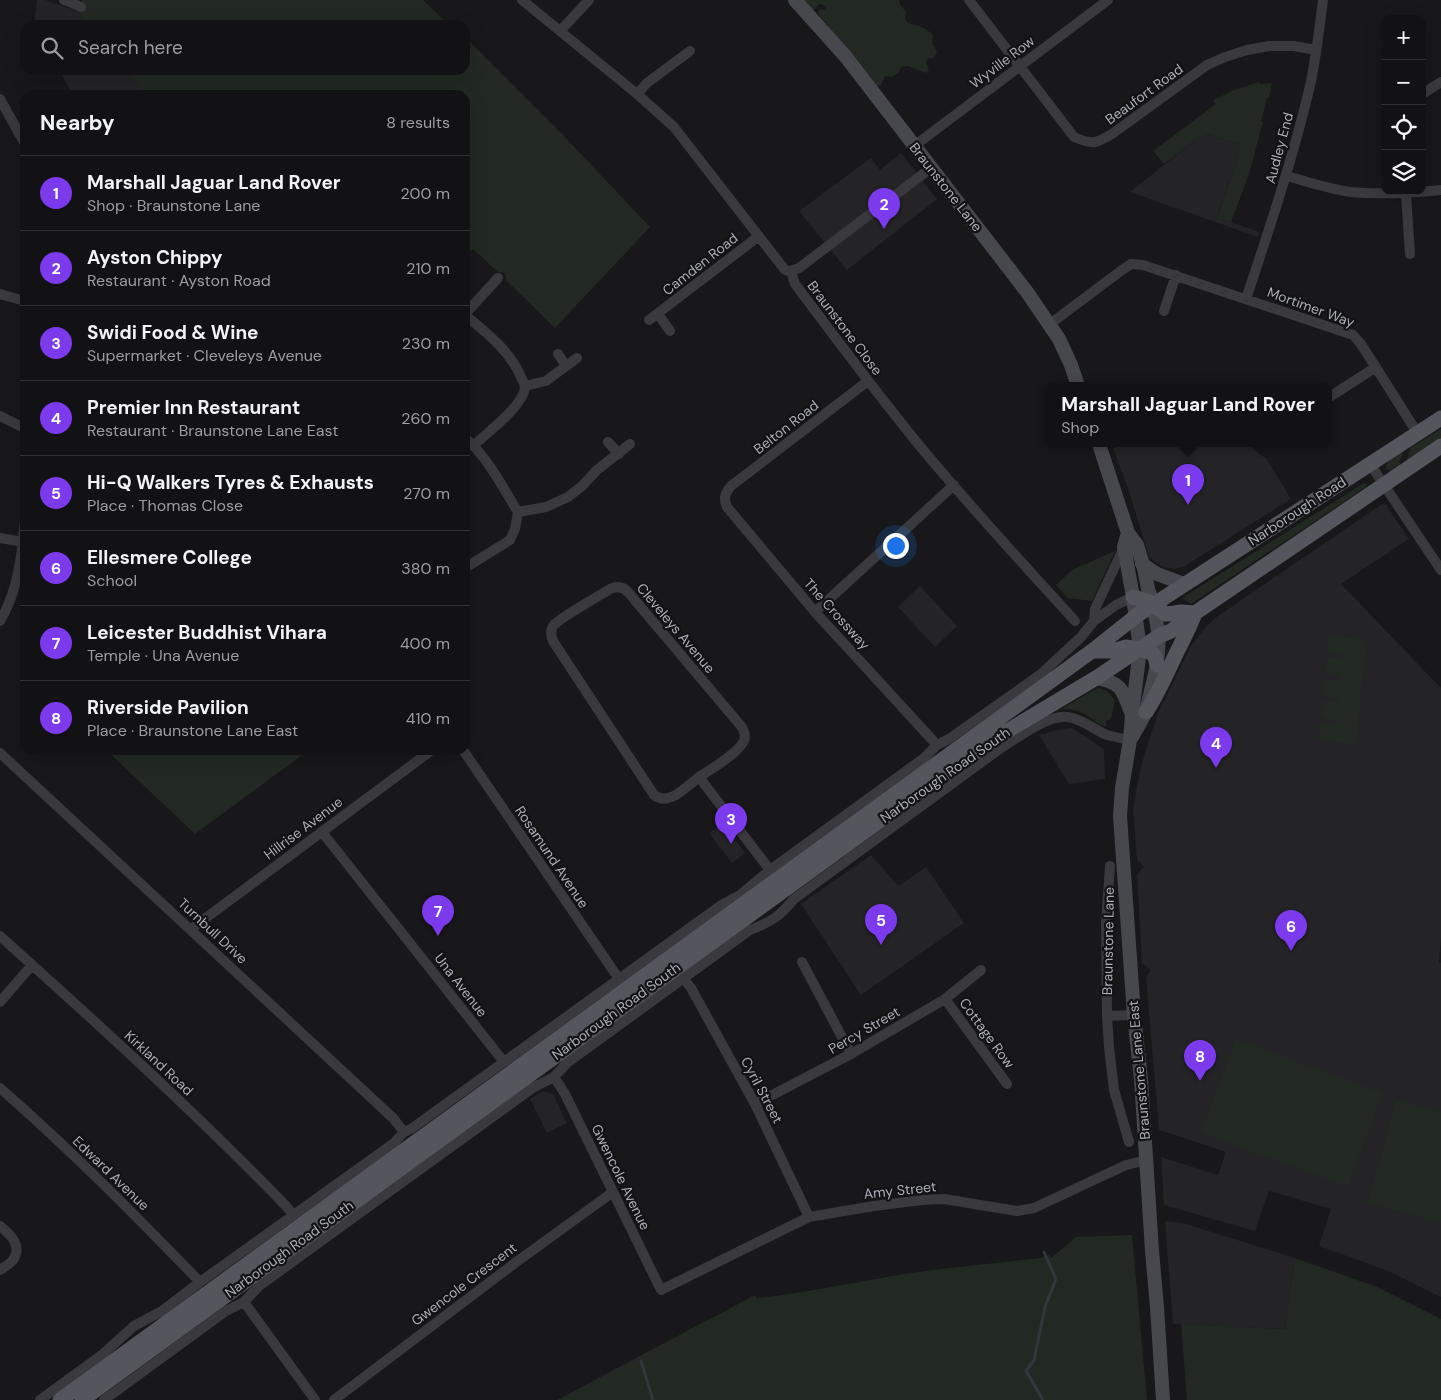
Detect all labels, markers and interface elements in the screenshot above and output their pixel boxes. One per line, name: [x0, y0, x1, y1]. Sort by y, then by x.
map controls: [1381, 15, 1426, 195]
button: +: [1381, 15, 1426, 60]
search box: [20, 20, 470, 75]
street label: Wyville Row: [966, 32, 1038, 92]
icon: search: [38, 34, 66, 62]
text: Search here: [78, 35, 183, 60]
street label: Beaufort Road: [1102, 60, 1186, 128]
button: −: [1381, 60, 1426, 105]
button: locate: [1381, 105, 1426, 150]
text: Nearby: [40, 109, 114, 137]
street label: Audley End: [1261, 110, 1297, 186]
text: 8 results: [386, 112, 450, 133]
street label: Braunstone Lane: [906, 139, 986, 235]
button: layers: [1381, 150, 1426, 195]
text: Marshall Jaguar Land Rover: [87, 170, 341, 195]
text: 1: [53, 183, 59, 204]
text: 200 m: [401, 183, 450, 204]
pin: 2: [868, 188, 900, 229]
text: Shop · Braunstone Lane: [87, 195, 260, 216]
street label: Camden Road: [659, 229, 741, 299]
text: Ayston Chippy: [87, 245, 222, 270]
text: 2: [51, 258, 61, 279]
text: 210 m: [406, 258, 450, 279]
text: Restaurant · Ayston Road: [87, 270, 271, 291]
street label: Braunstone Close: [804, 277, 886, 379]
street label: Mortimer Way: [1265, 283, 1357, 331]
text: Swidi Food & Wine: [87, 320, 259, 345]
text: 3: [51, 333, 61, 354]
text: 230 m: [402, 333, 450, 354]
text: Supermarket · Cleveleys Avenue: [87, 345, 322, 366]
popup: [1044, 382, 1332, 447]
text: Marshall Jaguar Land Rover: [1061, 392, 1315, 417]
text: Premier Inn Restaurant: [87, 395, 300, 420]
street label: Belton Road: [750, 396, 822, 458]
text: 4: [51, 408, 61, 429]
text: 260 m: [401, 408, 450, 429]
text: Shop: [1061, 417, 1099, 438]
text: Restaurant · Braunstone Lane East: [87, 420, 338, 441]
pin: 1: [1172, 464, 1204, 505]
text: Hi-Q Walkers Tyres & Exhausts: [87, 470, 374, 495]
street label: Narborough Road: [1245, 473, 1349, 549]
text: 5: [51, 483, 61, 504]
text: 270 m: [403, 483, 450, 504]
text: Place · Thomas Close: [87, 495, 243, 516]
your location: [883, 533, 909, 559]
text: Ellesmere College: [87, 545, 252, 570]
text: 6: [51, 558, 61, 579]
text: 380 m: [401, 558, 450, 579]
text: School: [87, 570, 137, 591]
street label: The Crossway: [800, 574, 874, 654]
street label: Cleveleys Avenue: [633, 579, 719, 677]
text: Leicester Buddhist Vihara: [87, 620, 327, 645]
text: 7: [52, 633, 60, 654]
text: 400 m: [400, 633, 450, 654]
text: Temple · Una Avenue: [87, 645, 239, 666]
text: Riverside Pavilion: [87, 695, 249, 720]
text: 8: [51, 708, 61, 729]
text: 410 m: [406, 708, 450, 729]
text: Place · Braunstone Lane East: [87, 720, 298, 741]
street label: Narborough Road South: [876, 723, 1014, 827]
pin: 4: [1200, 727, 1232, 768]
street label: Hillrise Avenue: [260, 793, 346, 863]
street label: Rosamund Avenue: [511, 802, 593, 912]
pin: 3: [715, 803, 747, 844]
street label: Braunstone Lane: [1098, 887, 1118, 995]
street label: Turnbull Drive: [175, 894, 251, 968]
pin: 7: [422, 895, 454, 936]
pin: 5: [865, 904, 897, 945]
pin: 6: [1275, 910, 1307, 951]
street label: Una Avenue: [430, 949, 492, 1021]
street label: Narborough Road South: [548, 958, 684, 1064]
street label: Cottage Row: [955, 994, 1019, 1072]
street label: Braunstone Lane East: [1124, 1000, 1154, 1140]
street label: Percy Street: [825, 1002, 903, 1058]
street label: Kirkland Road: [121, 1027, 197, 1099]
pin: 8: [1184, 1040, 1216, 1081]
street label: Cyril Street: [737, 1054, 787, 1126]
street label: Gwencole Avenue: [588, 1121, 654, 1233]
street label: Edward Avenue: [69, 1132, 153, 1214]
street label: Amy Street: [863, 1177, 937, 1203]
street label: Narborough Road South: [221, 1196, 357, 1302]
street label: Gwencole Crescent: [408, 1238, 520, 1330]

